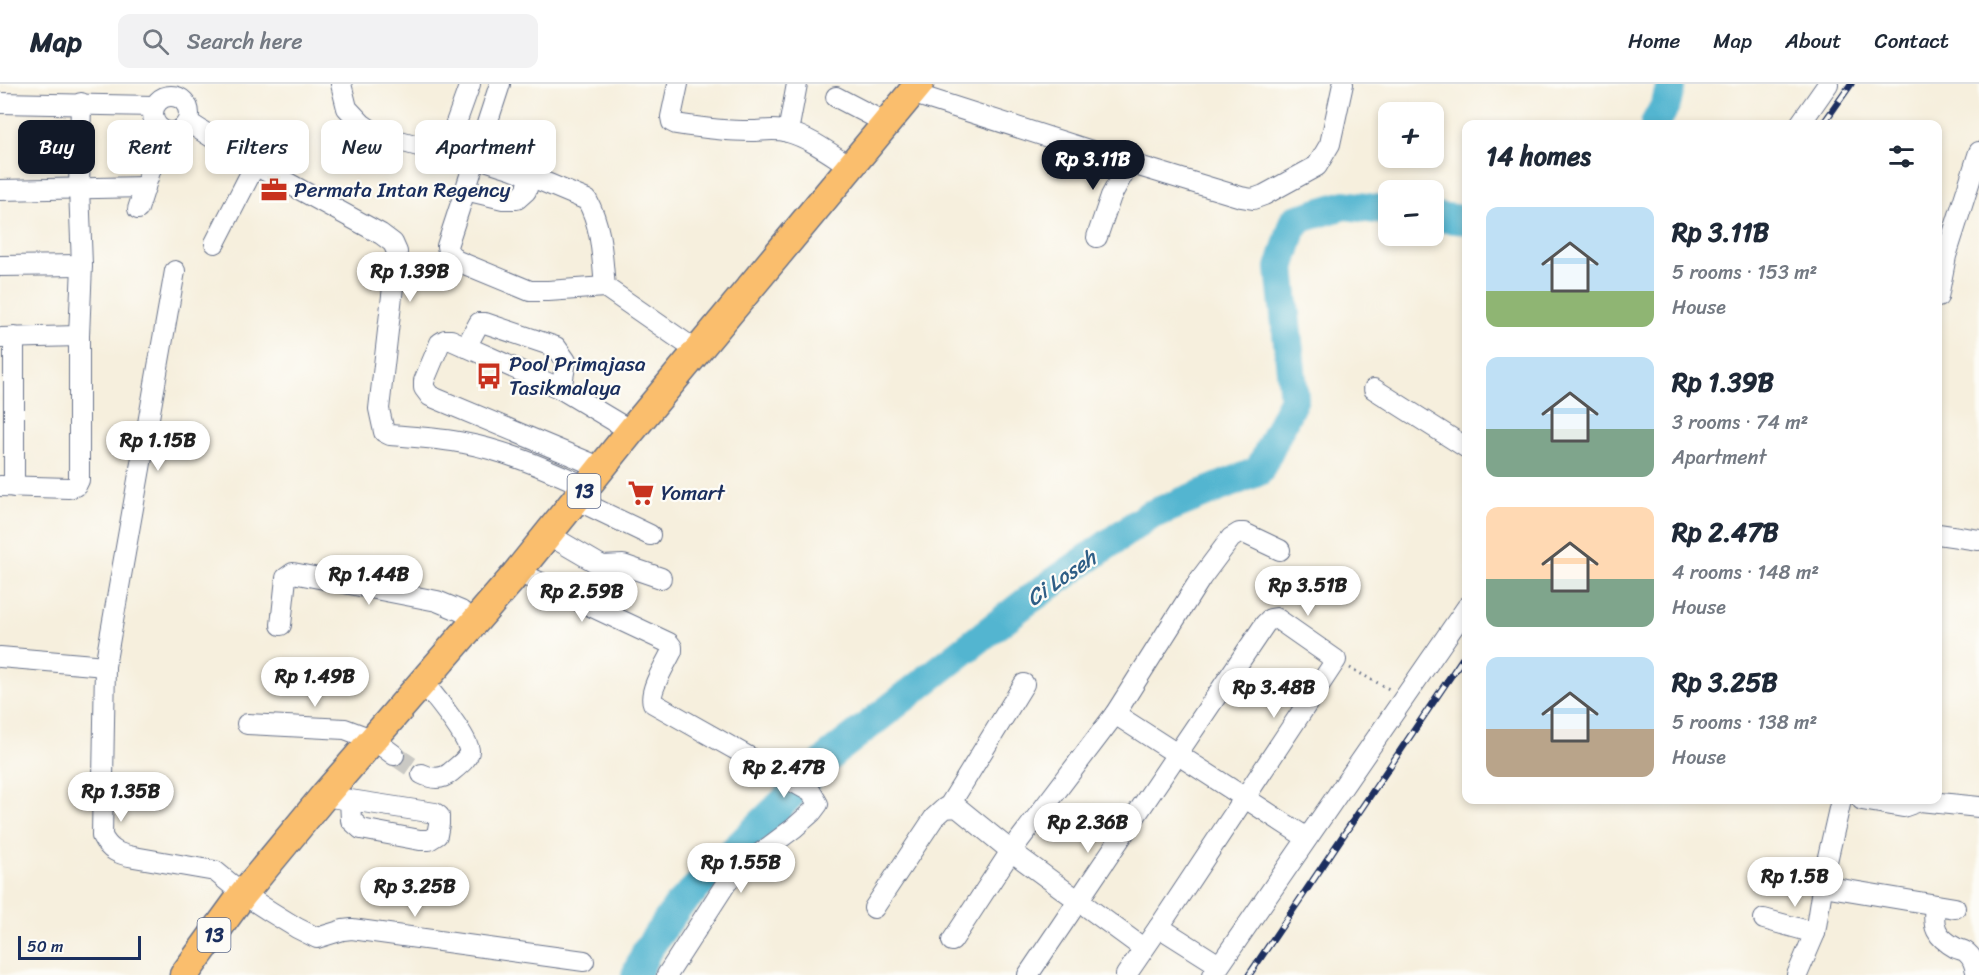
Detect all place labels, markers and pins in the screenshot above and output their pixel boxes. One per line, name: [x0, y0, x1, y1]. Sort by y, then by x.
pin: Rp 3.11B: [1031, 140, 1155, 191]
place label: Permata Intan Regency: [294, 171, 511, 209]
office icon: Permata Intan Regency: [259, 175, 289, 205]
pin: Rp 1.39B: [348, 252, 472, 303]
place label: Pool Primajasa Tasikmalaya: [509, 345, 646, 407]
bus stop icon: Pool Primajasa Tasikmalaya: [474, 361, 504, 391]
pin: Rp 1.15B: [96, 421, 220, 472]
place label: Yomart: [661, 474, 726, 512]
supermarket icon: Yomart: [626, 478, 656, 508]
pin: Rp 1.44B: [307, 555, 431, 606]
pin: Rp 3.51B: [1246, 566, 1370, 617]
pin: Rp 2.59B: [520, 572, 644, 623]
pin: Rp 1.49B: [253, 657, 377, 708]
pin: Rp 3.48B: [1212, 668, 1336, 719]
pin: Rp 2.47B: [722, 748, 846, 799]
pin: Rp 1.35B: [59, 772, 183, 823]
pin: Rp 2.36B: [1026, 803, 1150, 854]
pin: Rp 1.55B: [679, 843, 803, 894]
pin: Rp 1.5B: [1740, 857, 1850, 908]
pin: Rp 3.25B: [353, 867, 477, 918]

